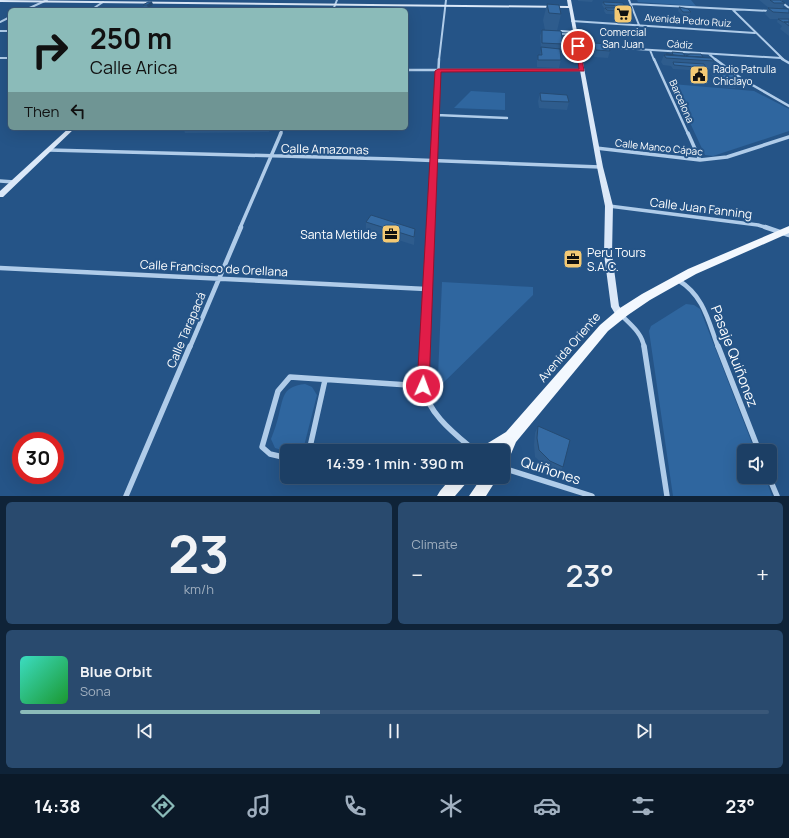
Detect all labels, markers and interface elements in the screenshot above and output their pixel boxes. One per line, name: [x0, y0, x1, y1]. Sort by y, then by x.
supermarket icon: Comercial San Juan: [612, 3, 634, 25]
street label: Avenida Pedro Ruiz: [644, 10, 732, 30]
text: 250 m: [90, 19, 172, 57]
icon: right: [24, 24, 76, 76]
place label: Comercial San Juan: [600, 25, 646, 51]
pin: [561, 29, 595, 63]
icon: arrive: [567, 35, 589, 57]
street label: Cádiz: [666, 36, 694, 52]
text: Calle Arica: [90, 55, 177, 79]
place label: Radio Patrulla Chiclayo: [713, 62, 776, 88]
public building icon: Radio Patrulla Chiclayo: [688, 64, 710, 86]
street label: Barcelona: [666, 77, 698, 125]
icon: left: [67, 100, 89, 122]
text: Then: [24, 101, 59, 122]
street label: Calle Manco Cápac: [614, 135, 704, 159]
street label: Calle Amazonas: [281, 140, 369, 158]
street label: Calle Juan Fanning: [649, 193, 753, 223]
office icon: Santa Metilde: [380, 223, 402, 245]
place label: Santa Metilde: [300, 226, 377, 243]
place label: Peru Tours S.A.C.: [587, 244, 646, 275]
office icon: Peru Tours S.A.C.: [562, 248, 584, 270]
street label: Calle Francisco de Orellana: [140, 256, 288, 280]
street label: Calle Tarapacá: [162, 289, 210, 371]
street label: Pasaje Quiñonez: [707, 302, 763, 410]
street label: Avenida Oriente: [534, 308, 604, 386]
position arrow: [402, 365, 444, 407]
speed limit sign: 30: [12, 432, 64, 484]
map controls: [737, 444, 777, 484]
button: sound: [737, 444, 777, 484]
street label: Quiñones: [519, 451, 583, 489]
text: 14:39 · 1 min · 390 m: [326, 453, 464, 474]
text: 23: [168, 518, 229, 589]
text: Climate: [412, 535, 458, 553]
text: 23°: [566, 555, 614, 596]
text: −: [412, 560, 423, 590]
text: +: [756, 560, 769, 590]
text: km/h: [184, 580, 214, 598]
text: Blue Orbit: [80, 661, 152, 682]
text: Sona: [80, 682, 111, 700]
icon: previous: [134, 720, 156, 742]
icon: pause: [383, 720, 405, 742]
icon: next: [633, 720, 655, 742]
icon: directions: [149, 792, 177, 820]
icon: music: [245, 792, 273, 820]
icon: phone: [341, 792, 369, 820]
icon: climate: [437, 792, 465, 820]
icon: car: [533, 792, 561, 820]
icon: filters: [629, 792, 657, 820]
text: 14:38: [34, 794, 81, 818]
text: 23°: [726, 794, 755, 818]

